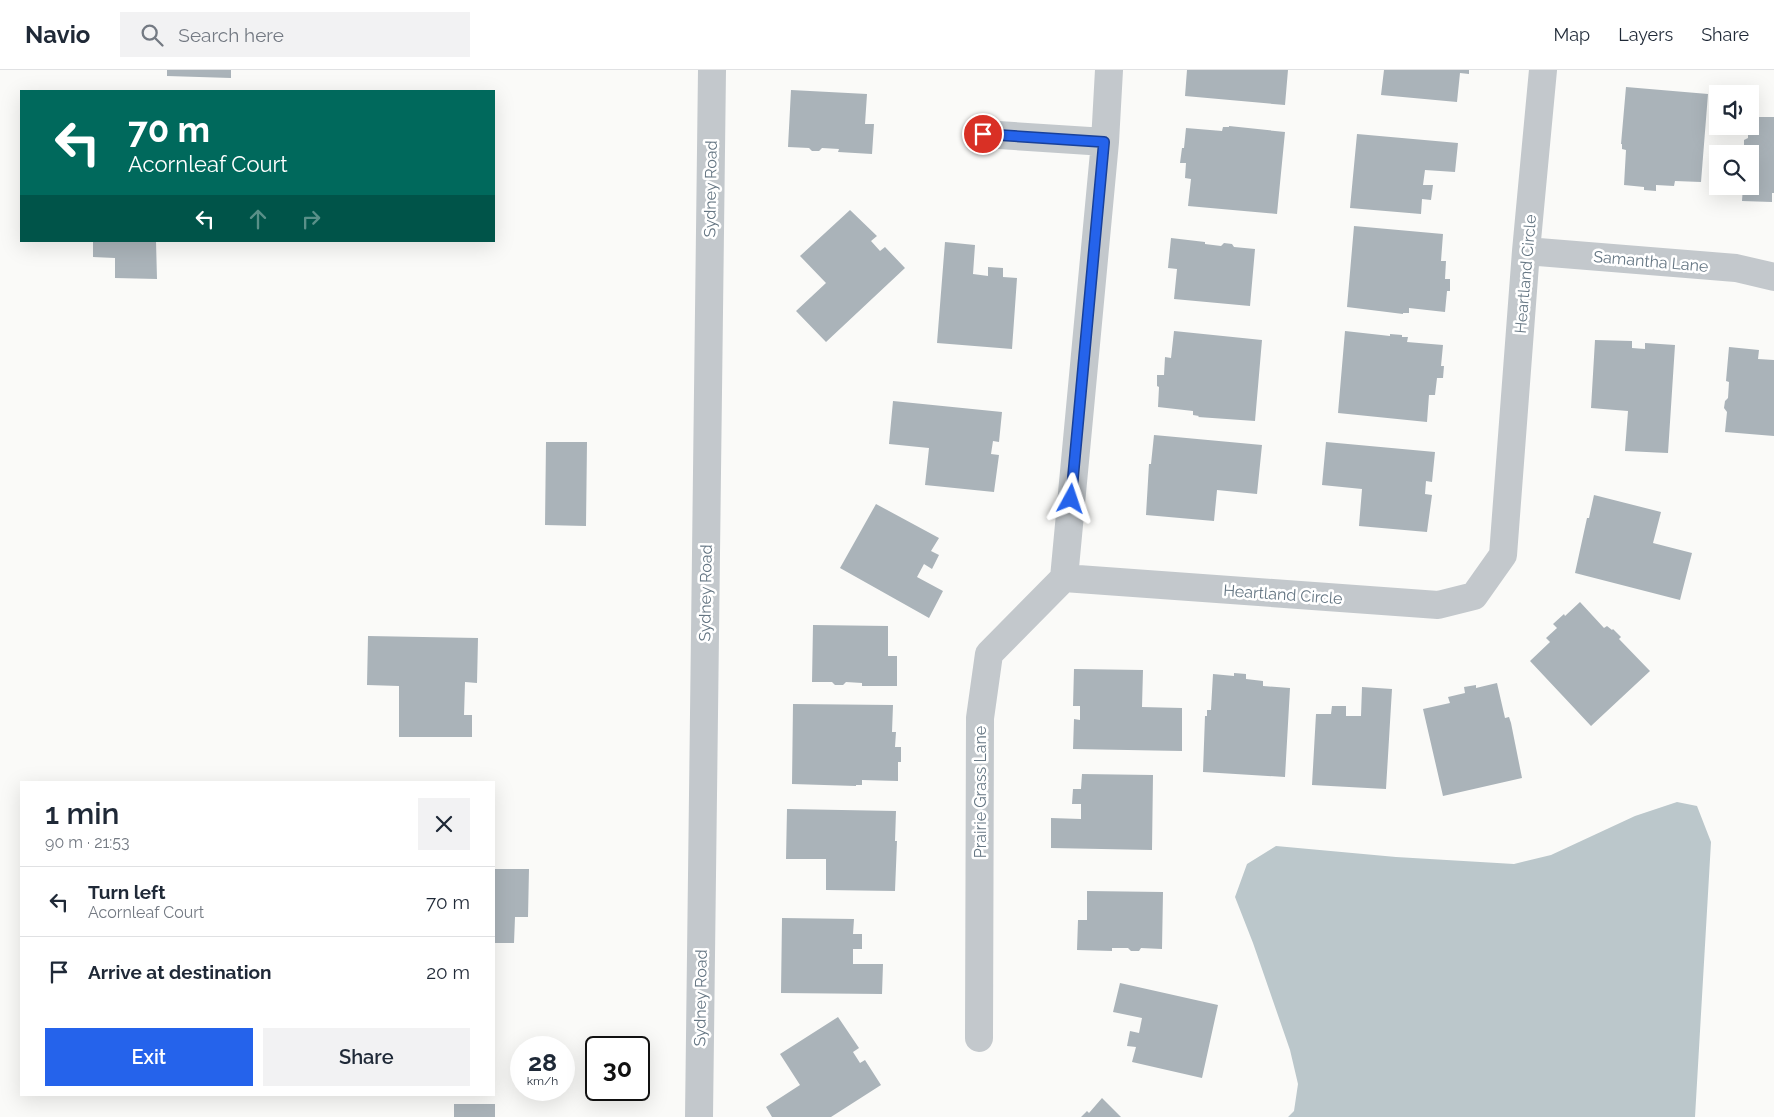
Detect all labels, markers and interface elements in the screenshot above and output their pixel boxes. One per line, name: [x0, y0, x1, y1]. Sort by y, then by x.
search box: [120, 12, 470, 57]
text: Navio: [25, 20, 90, 49]
icon: search: [138, 21, 166, 49]
text: Search here: [178, 24, 284, 46]
text: Map: [1554, 24, 1590, 45]
text: Layers: [1618, 24, 1673, 45]
text: Share: [1701, 24, 1749, 45]
map controls: [1709, 85, 1759, 195]
button: sound: [1709, 85, 1759, 135]
text: 70 m: [128, 109, 210, 150]
icon: left: [45, 110, 110, 175]
pin: [962, 113, 1004, 155]
icon: arrive: [969, 120, 997, 148]
street label: Sydney Road: [700, 140, 721, 238]
button: search: [1709, 145, 1759, 195]
text: Acornleaf Court: [128, 151, 288, 177]
icon: left: [191, 205, 219, 233]
icon: ahead: [244, 205, 272, 233]
icon: right: [297, 205, 325, 233]
street label: Heartland Circle: [1511, 214, 1540, 334]
street label: Samantha Lane: [1593, 247, 1709, 276]
position arrow: [1044, 472, 1096, 524]
street label: Sydney Road: [695, 544, 716, 642]
street label: Heartland Circle: [1223, 581, 1343, 608]
street label: Prairie Grass Lane: [971, 726, 990, 858]
text: 1 min: [45, 796, 120, 831]
button: close: [418, 798, 470, 850]
text: 90 m · 21:53: [45, 833, 130, 852]
text: Turn left: [88, 881, 165, 903]
icon: left: [45, 888, 73, 916]
text: 70 m: [426, 891, 470, 913]
text: Acornleaf Court: [88, 903, 204, 922]
street label: Sydney Road: [690, 949, 711, 1047]
icon: arrive: [45, 958, 73, 986]
text: Arrive at destination: [88, 961, 272, 983]
text: 20 m: [426, 961, 470, 983]
button: Exit: [45, 1028, 253, 1086]
button: Share: [263, 1028, 470, 1086]
speed limit sign: 30: [585, 1036, 650, 1101]
text: 28: [528, 1047, 557, 1077]
text: km/h: [527, 1074, 558, 1088]

